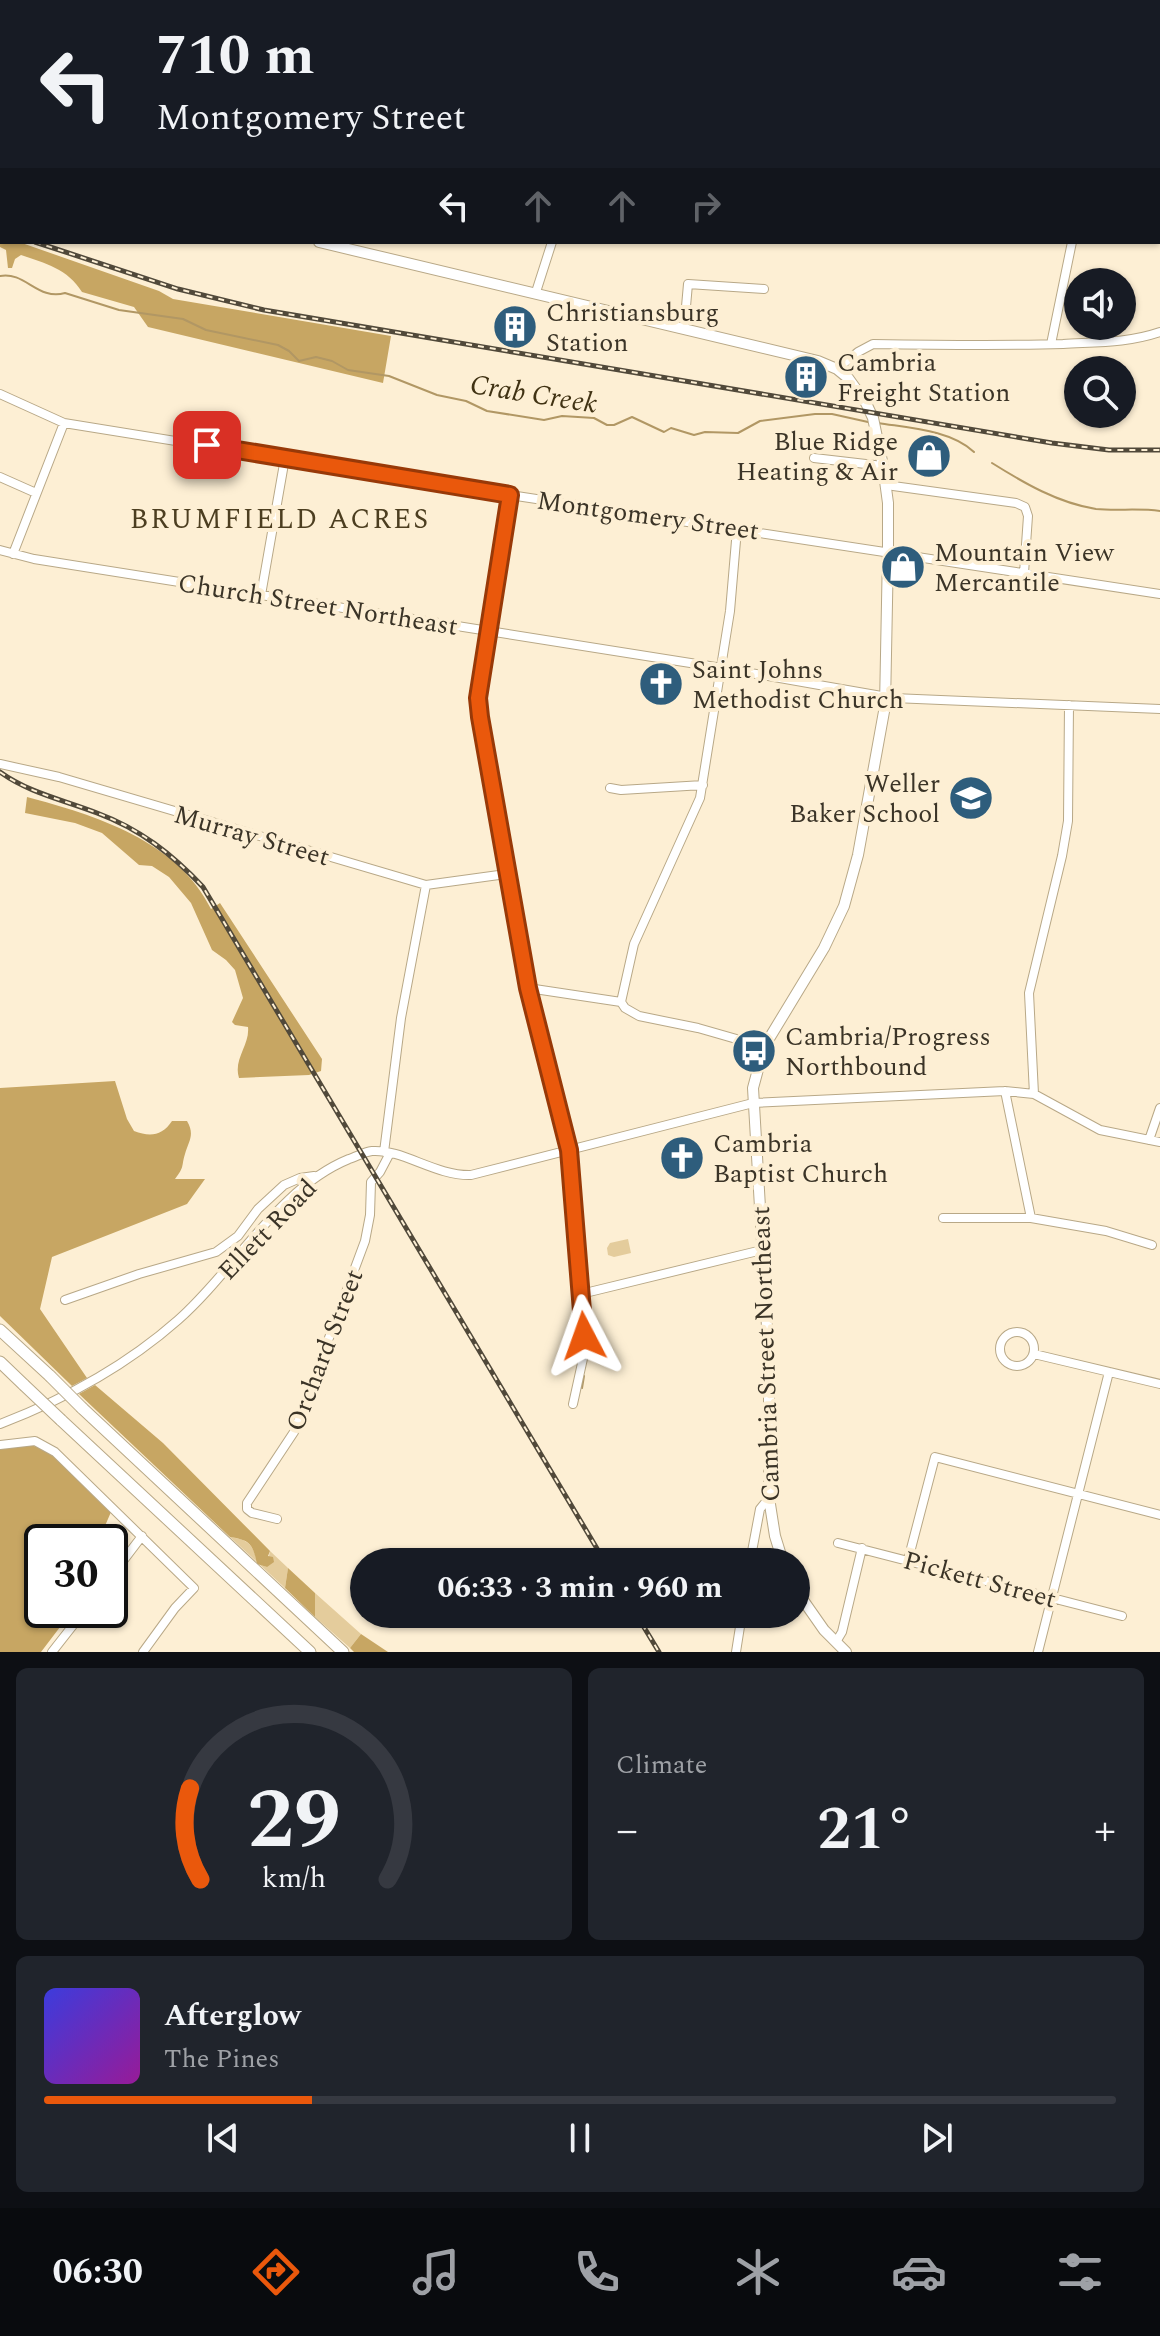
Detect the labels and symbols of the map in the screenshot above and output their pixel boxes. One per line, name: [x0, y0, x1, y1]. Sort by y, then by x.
place label: Christiansburg Station: [546, 293, 719, 363]
building icon: Christiansburg Station: [491, 303, 539, 351]
place label: Cambria Freight Station: [837, 343, 1011, 413]
building icon: Cambria Freight Station: [782, 353, 830, 401]
water label: Crab Creek: [467, 363, 600, 426]
pin: [173, 411, 241, 479]
place label: Blue Ridge Heating & Air: [736, 422, 898, 492]
shop icon: Blue Ridge Heating & Air: [905, 432, 953, 480]
street label: Montgomery Street: [534, 481, 761, 551]
district label: BRUMFIELD ACRES: [130, 498, 430, 541]
place label: Mountain View Mercantile: [934, 533, 1115, 603]
shop icon: Mountain View Mercantile: [879, 543, 927, 591]
street label: Church Street Northeast: [175, 563, 461, 647]
place label: Saint Johns Methodist Church: [692, 650, 904, 720]
church icon: Saint Johns Methodist Church: [637, 660, 685, 708]
place label: Weller Baker School: [789, 764, 940, 834]
school or university icon: Weller Baker School: [947, 774, 995, 822]
street label: Murray Street: [169, 795, 334, 877]
place label: Cambria/Progress Northbound: [785, 1017, 991, 1087]
bus stop icon: Cambria/Progress Northbound: [730, 1027, 778, 1075]
place label: Cambria Baptist Church: [713, 1124, 888, 1194]
church icon: Cambria Baptist Church: [658, 1134, 706, 1182]
street label: Ellett Road: [209, 1170, 327, 1290]
street label: Cambria Street Northeast: [741, 1205, 791, 1502]
street label: Orchard Street: [276, 1263, 374, 1437]
position arrow: [542, 1294, 626, 1378]
speed limit sign: 30: [24, 1524, 128, 1628]
street label: Pickett Street: [899, 1540, 1061, 1620]

